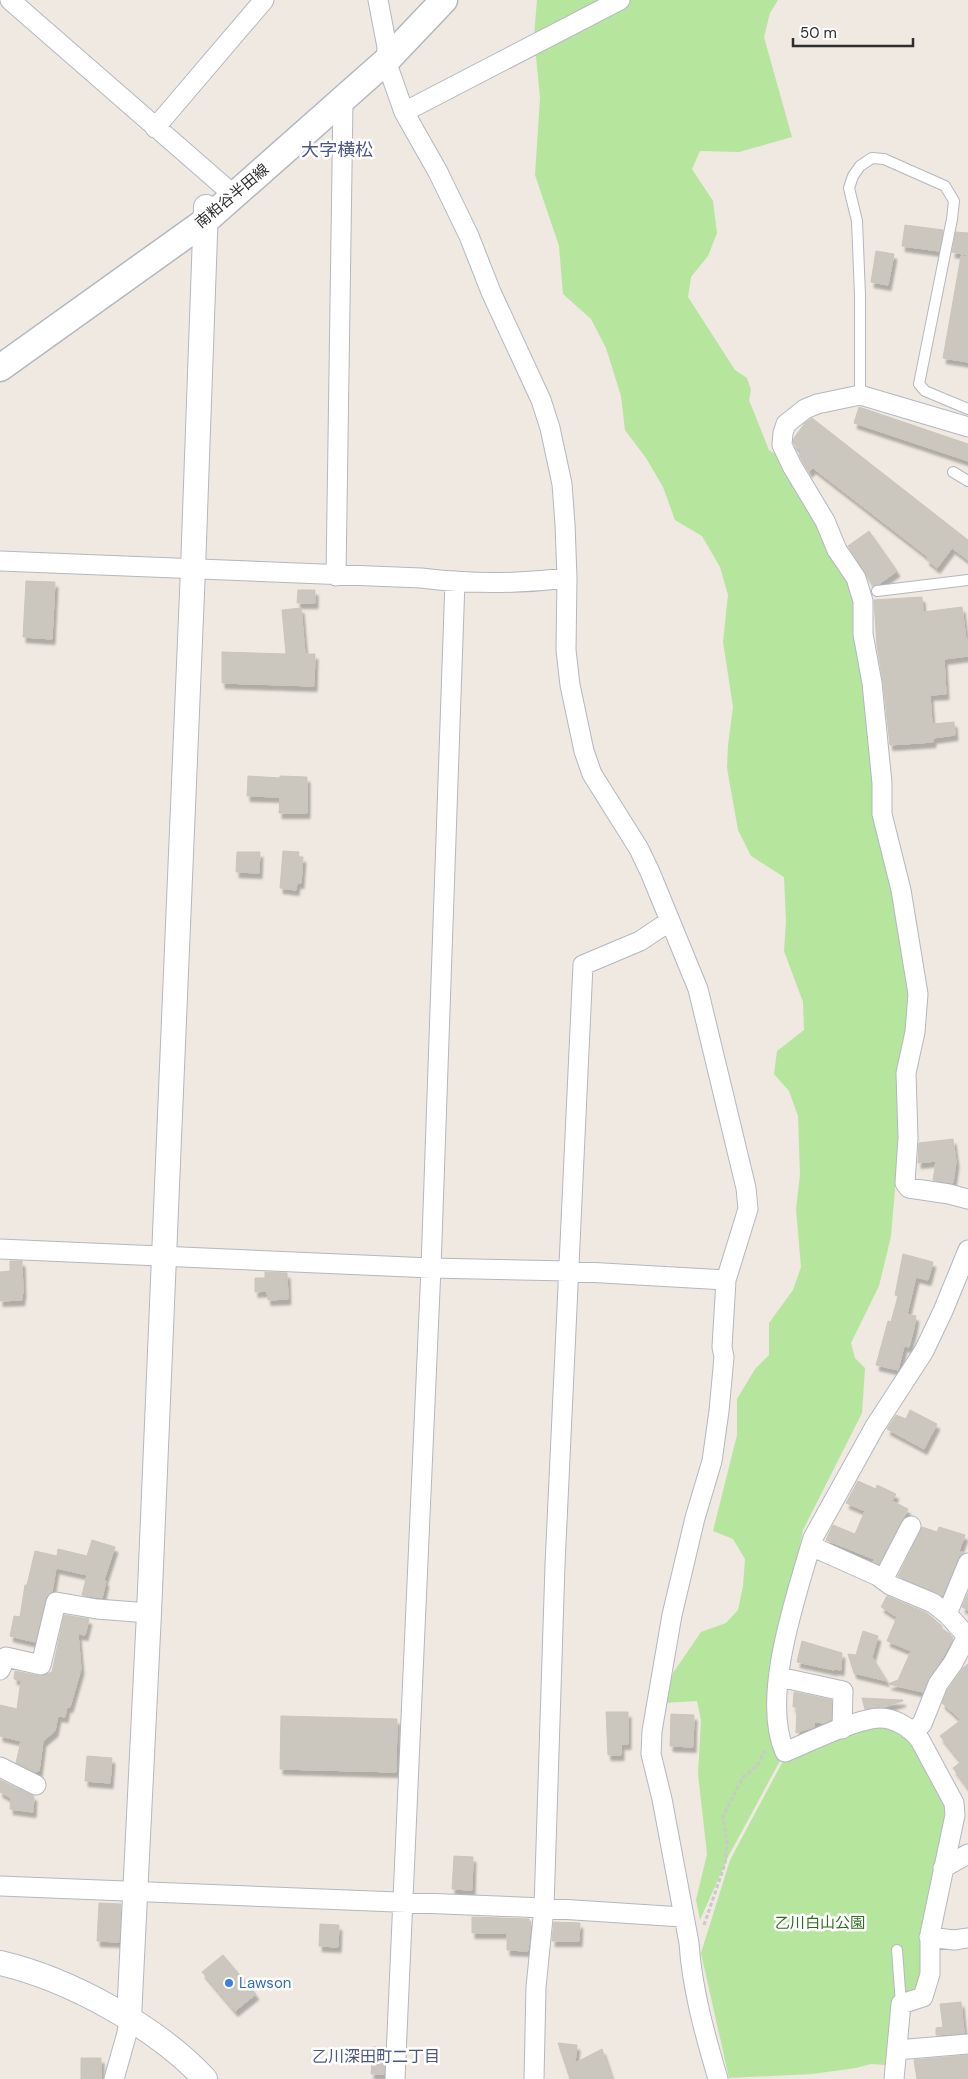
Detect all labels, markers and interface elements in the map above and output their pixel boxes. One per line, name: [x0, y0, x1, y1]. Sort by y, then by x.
scale bar: [793, 15, 913, 47]
text: 50 m: [800, 23, 837, 43]
district label: 大字横松: [301, 138, 373, 162]
street label: 南粕谷半田線: [191, 159, 273, 233]
park label: 乙川白山公園: [775, 1913, 865, 1933]
place label: Lawson: [239, 1973, 291, 1993]
marker: Lawson: [223, 1977, 235, 1989]
district label: 乙川深田町二丁目: [312, 2046, 440, 2067]

